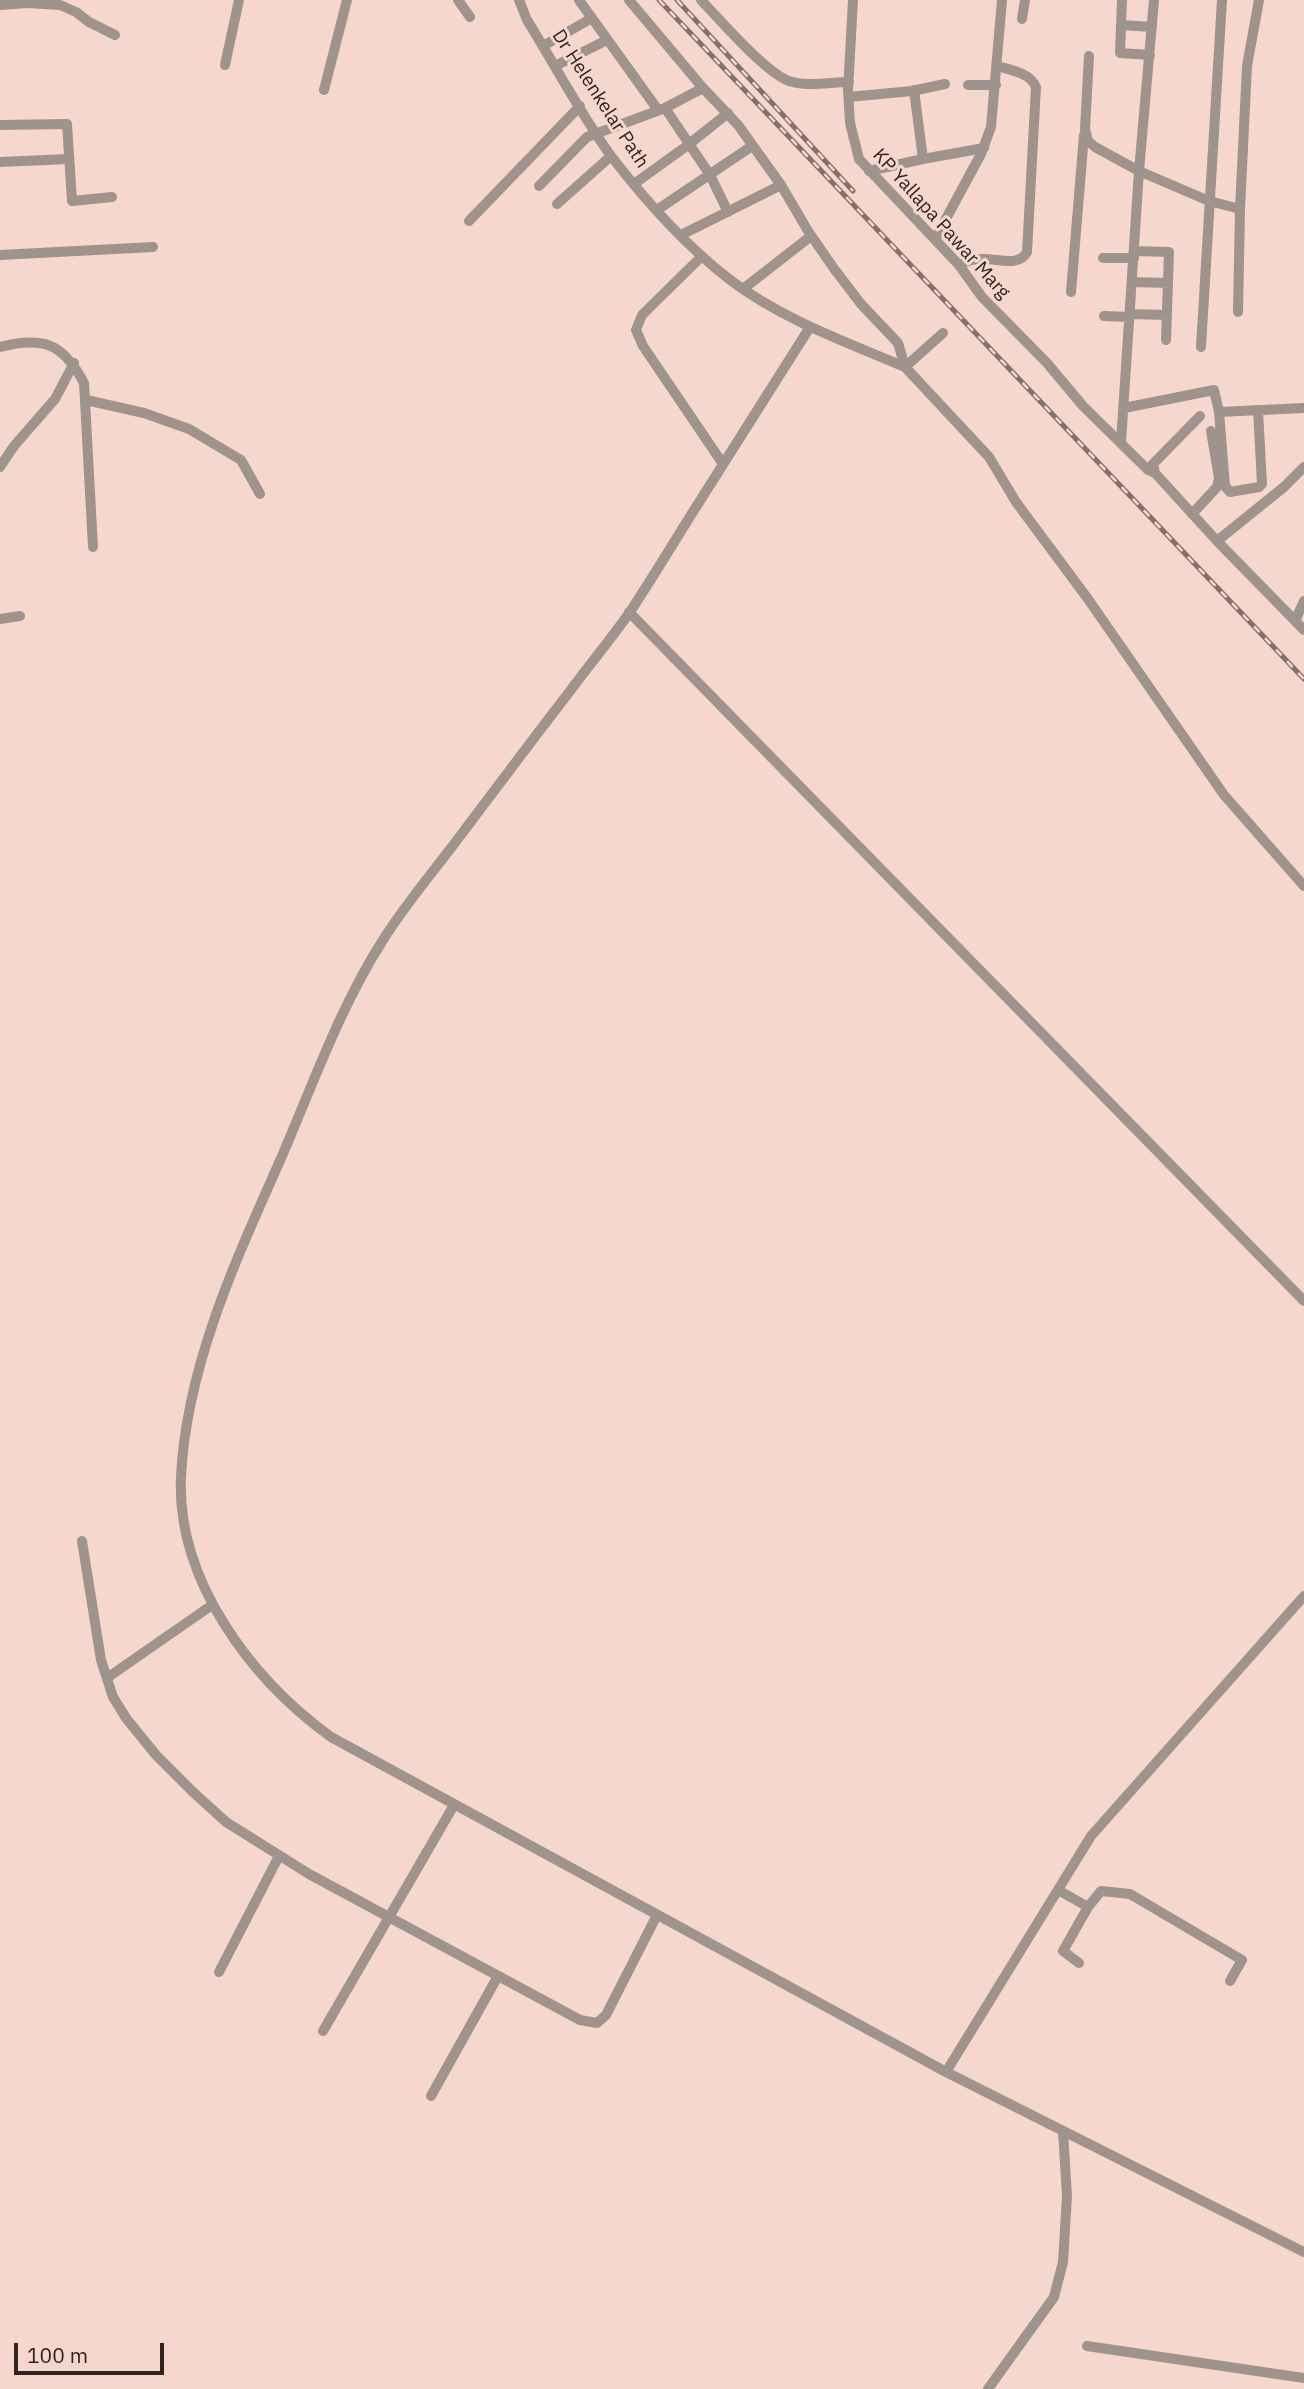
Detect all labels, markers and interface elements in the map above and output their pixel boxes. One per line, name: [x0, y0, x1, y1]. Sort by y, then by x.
street label: Dr Helenkelar Path: [547, 26, 653, 172]
street label: KP Yallapa Pawar Marg: [868, 144, 1014, 304]
scale bar: [18, 2330, 168, 2374]
text: 100 m: [27, 2341, 88, 2369]

